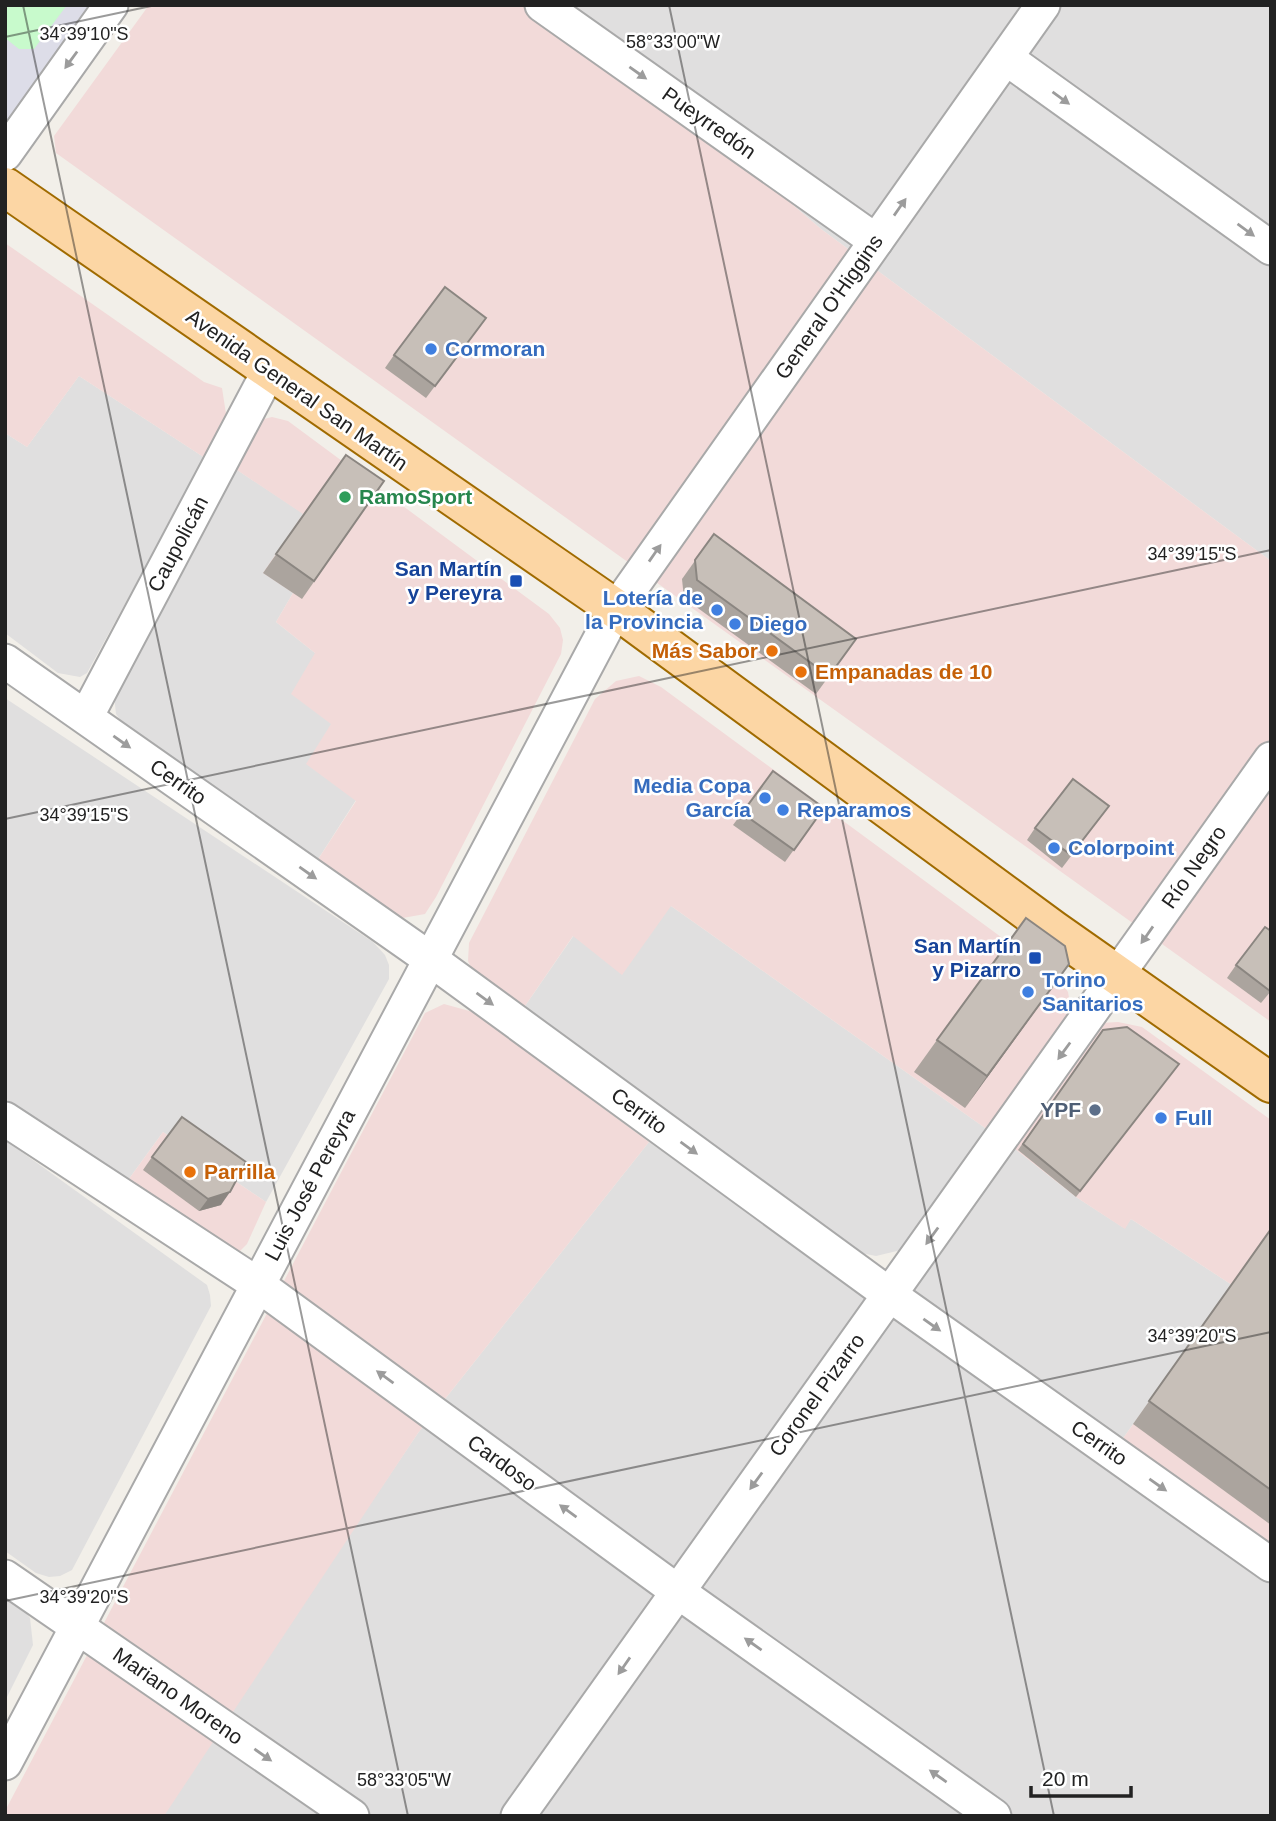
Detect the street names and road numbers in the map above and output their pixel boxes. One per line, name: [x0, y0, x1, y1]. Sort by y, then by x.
street label: Pueyrredón: [658, 82, 760, 163]
street label: General O'Higgins: [770, 230, 887, 383]
street label: Avenida General San Martín: [182, 304, 412, 475]
street label: Caupolicán: [143, 492, 212, 596]
street label: Cerrito: [146, 754, 211, 809]
street label: Río Negro: [1157, 821, 1230, 913]
street label: Cerrito: [607, 1083, 672, 1138]
street label: Luis José Pereyra: [260, 1105, 359, 1264]
street label: Coronel Pizarro: [764, 1329, 869, 1460]
street label: Cerrito: [1067, 1415, 1132, 1470]
street label: Cardoso: [463, 1430, 541, 1495]
street label: Mariano Moreno: [109, 1642, 248, 1749]

